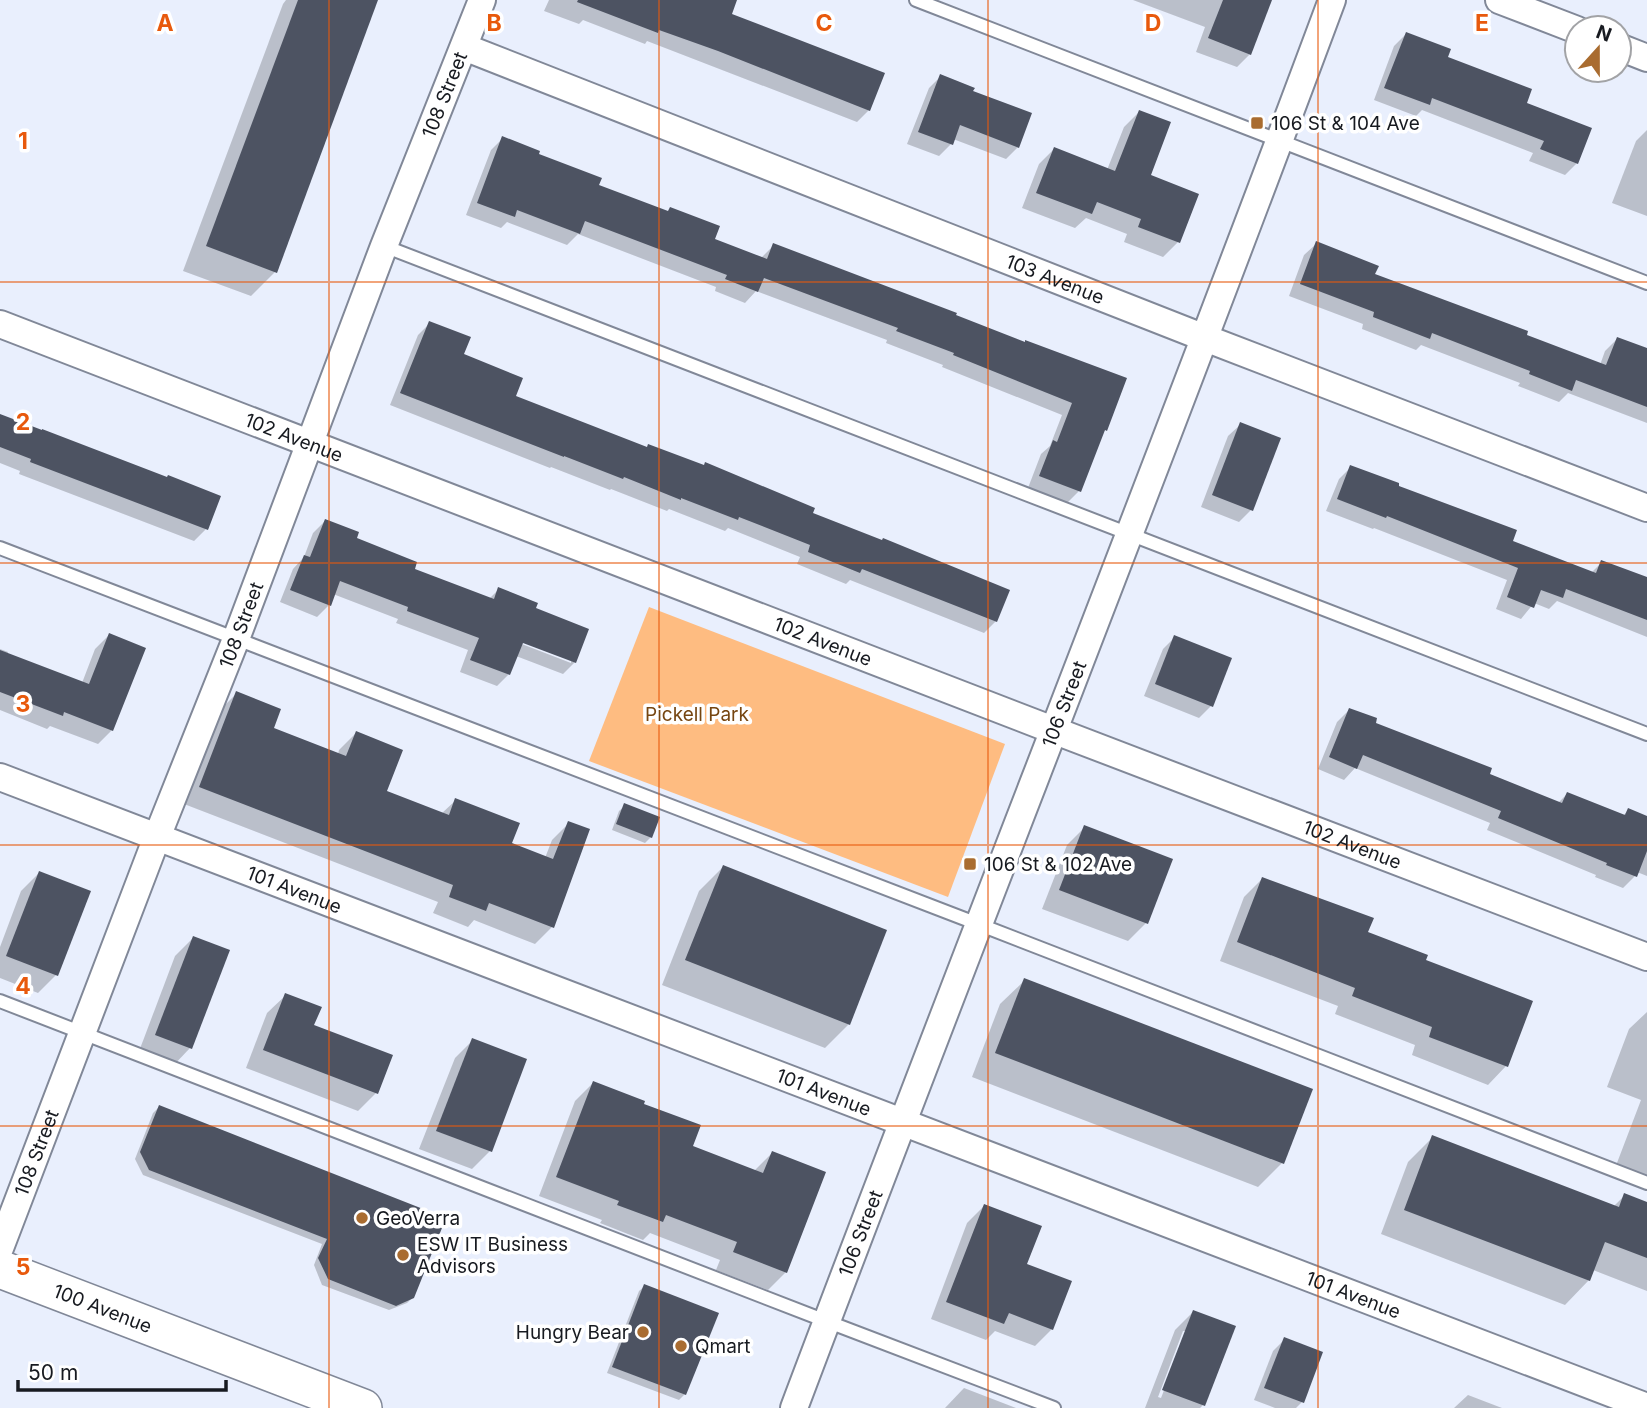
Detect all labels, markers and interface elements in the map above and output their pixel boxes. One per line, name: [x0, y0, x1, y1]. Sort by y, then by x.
text: A: [156, 9, 174, 37]
text: B: [486, 9, 502, 37]
text: C: [815, 9, 833, 37]
text: D: [1145, 9, 1161, 37]
text: E: [1475, 9, 1489, 37]
north arrow: [1563, 14, 1633, 84]
text: N: [1593, 20, 1615, 47]
street label: 108 Street: [417, 49, 472, 141]
place label: 106 St & 104 Ave: [1271, 112, 1420, 135]
marker: 106 St & 104 Ave: [1249, 115, 1265, 131]
text: 1: [18, 127, 28, 155]
street label: 103 Avenue: [1002, 250, 1107, 309]
text: 2: [16, 408, 30, 436]
street label: 102 Avenue: [241, 408, 346, 467]
street label: 108 Street: [215, 579, 268, 672]
street label: 102 Avenue: [770, 612, 875, 671]
street label: 106 Street: [1037, 658, 1091, 751]
text: 3: [16, 690, 30, 718]
park label: Pickell Park: [645, 703, 750, 726]
street label: 102 Avenue: [1300, 816, 1405, 874]
place label: 106 St & 102 Ave: [984, 853, 1132, 876]
marker: 106 St & 102 Ave: [962, 856, 978, 872]
street label: 101 Avenue: [243, 861, 345, 919]
text: 4: [15, 972, 31, 1000]
street label: 101 Avenue: [773, 1064, 874, 1121]
street label: 108 Street: [10, 1107, 64, 1199]
street label: 106 Street: [834, 1187, 888, 1280]
place label: GeoVerra: [376, 1207, 460, 1230]
marker: GeoVerra: [354, 1210, 370, 1226]
place label: ESW IT Business Advisors: [417, 1233, 568, 1278]
marker: ESW IT Business Advisors: [395, 1247, 411, 1263]
text: 5: [16, 1253, 30, 1281]
street label: 101 Avenue: [1303, 1267, 1404, 1324]
street label: 100 Avenue: [50, 1279, 155, 1338]
place label: Hungry Bear: [516, 1321, 629, 1344]
marker: Hungry Bear: [635, 1324, 651, 1340]
place label: Qmart: [695, 1335, 751, 1358]
marker: Qmart: [673, 1338, 689, 1354]
scale bar: [18, 1348, 226, 1392]
text: 50 m: [28, 1360, 78, 1385]

